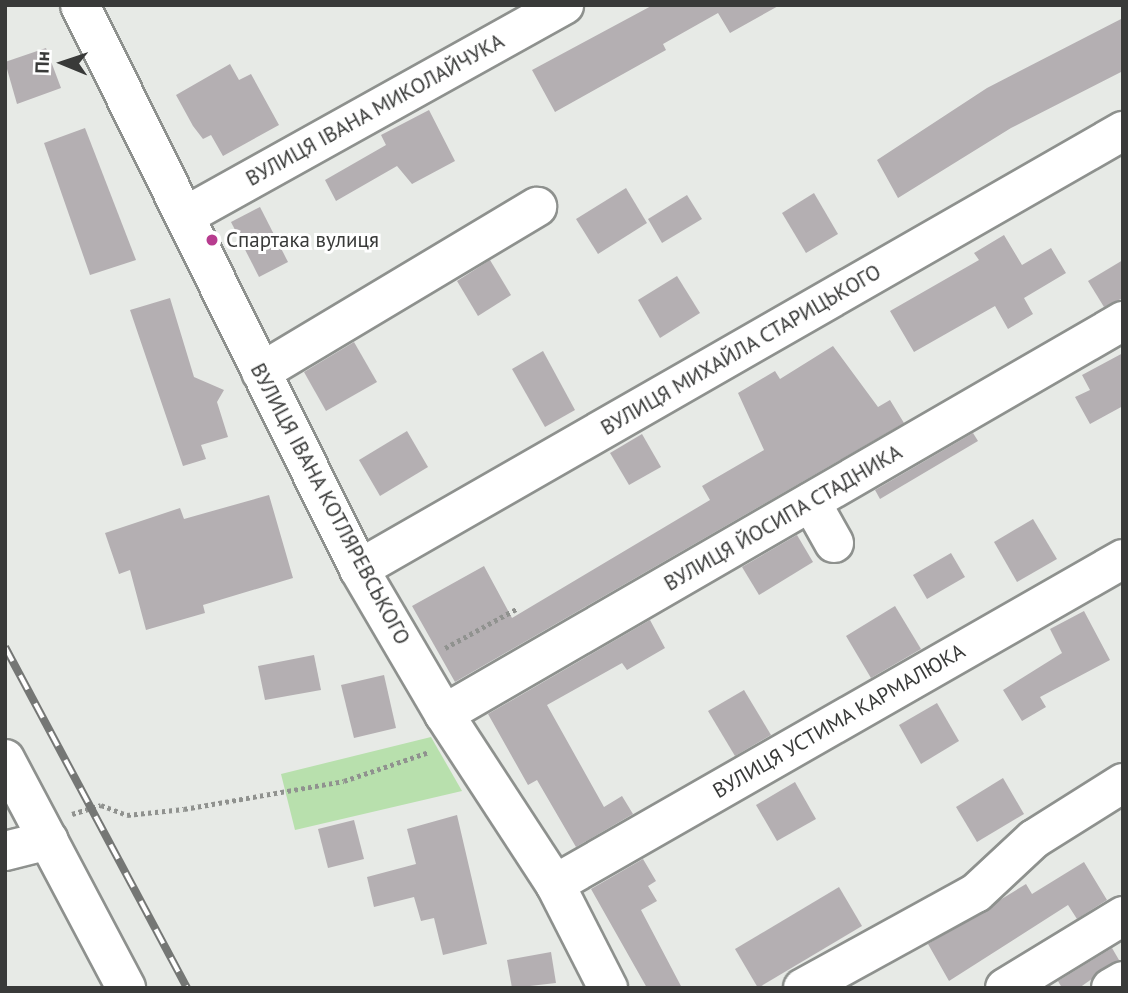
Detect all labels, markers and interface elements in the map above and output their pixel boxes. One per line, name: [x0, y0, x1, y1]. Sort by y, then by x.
north arrow: [28, 28, 98, 98]
street label: ВУЛИЦЯ ІВАНА МИКОЛАЙЧУКА: [241, 28, 509, 192]
text: Пн: [30, 51, 54, 74]
place label: Спартака вулиця: [226, 227, 379, 253]
marker: Спартака вулиця: [204, 232, 220, 248]
street label: ВУЛИЦЯ МИХАЙЛА СТАРИЦЬКОГО: [596, 259, 886, 441]
street label: ВУЛИЦЯ ІВАНА КОТЛЯРЕВСЬКОГО: [245, 359, 415, 649]
street label: ВУЛИЦЯ ЙОСИПА СТАДНИКА: [659, 439, 907, 597]
street label: ВУЛИЦЯ УСТИМА КАРМАЛЮКА: [708, 638, 970, 804]

